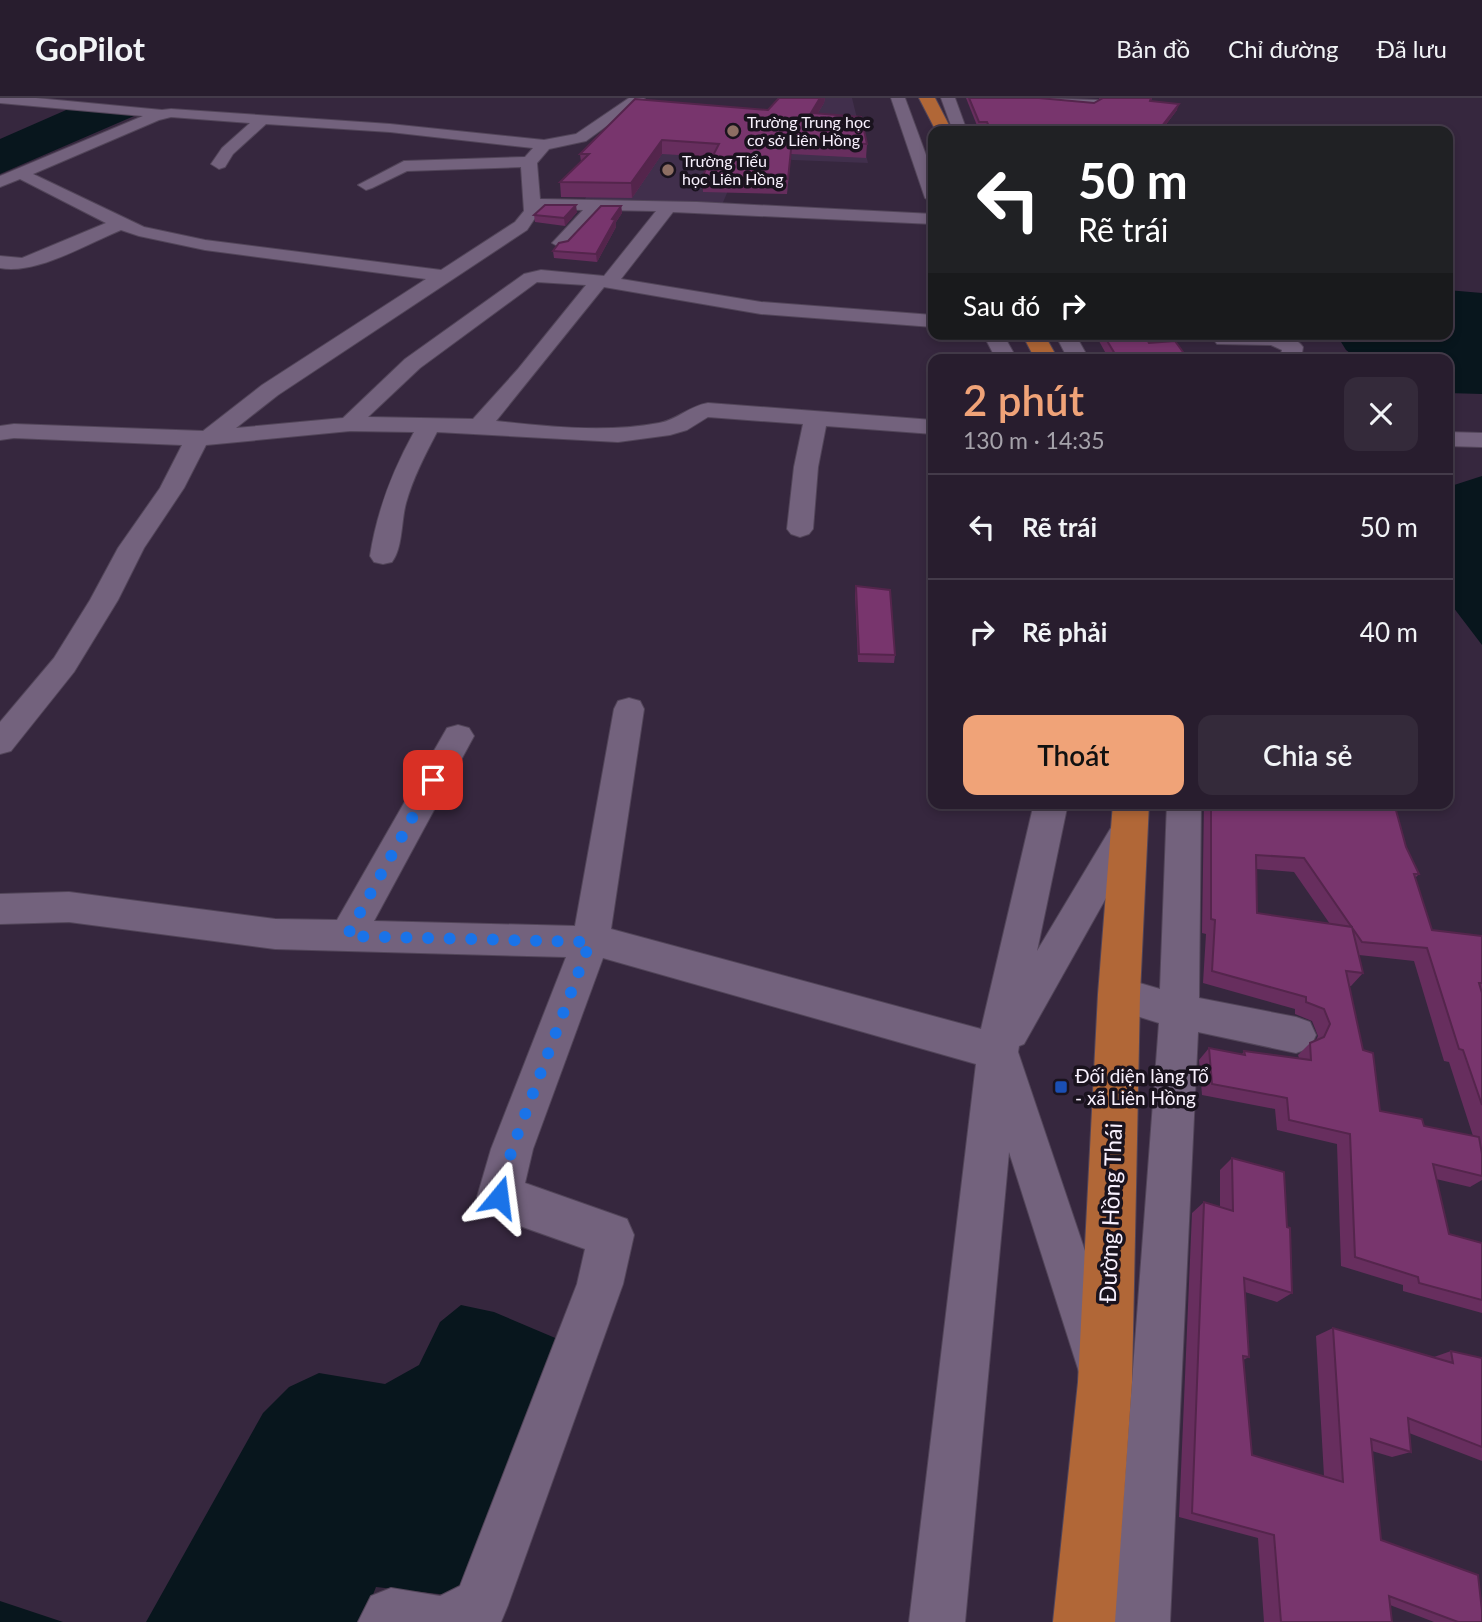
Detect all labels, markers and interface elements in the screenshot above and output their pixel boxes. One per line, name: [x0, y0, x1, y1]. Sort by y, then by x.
text: GoPilot: [35, 28, 145, 68]
text: Bản đồ: [1116, 34, 1190, 63]
text: Chỉ đường: [1228, 34, 1339, 63]
text: Đã lưu: [1377, 34, 1447, 63]
place label: Trường Trung học cơ sở Liên Hồng: [747, 112, 871, 149]
marker: Trường Trung học cơ sở Liên Hồng: [725, 123, 741, 139]
place label: Trường Tiểu học Liên Hồng: [682, 151, 784, 188]
text: 50 m: [1078, 151, 1188, 209]
icon: left: [963, 154, 1054, 245]
marker: Trường Tiểu học Liên Hồng: [660, 162, 676, 178]
text: Rẽ trái: [1078, 210, 1169, 249]
icon: right: [1054, 287, 1092, 325]
text: Sau đó: [963, 290, 1040, 322]
text: 2 phút: [963, 375, 1084, 425]
button: close: [1344, 377, 1418, 451]
text: 130 m · 14:35: [963, 426, 1105, 454]
icon: left: [963, 508, 1001, 546]
text: Rẽ trái: [1022, 511, 1097, 543]
text: 50 m: [1360, 511, 1418, 543]
icon: right: [963, 613, 1001, 651]
text: Rẽ phải: [1022, 616, 1107, 648]
text: 40 m: [1360, 616, 1418, 648]
button: Thoát: [963, 715, 1184, 795]
button: Chia sẻ: [1198, 715, 1418, 795]
pin: [403, 750, 463, 810]
icon: arrive: [414, 761, 452, 799]
place label: Đối diện làng Tổ - xã Liên Hồng: [1075, 1064, 1209, 1109]
marker: Đối diện làng Tổ - xã Liên Hồng: [1053, 1079, 1069, 1095]
street label: Đường Hồng Thái: [1093, 1122, 1127, 1303]
position arrow: [462, 1160, 536, 1234]

